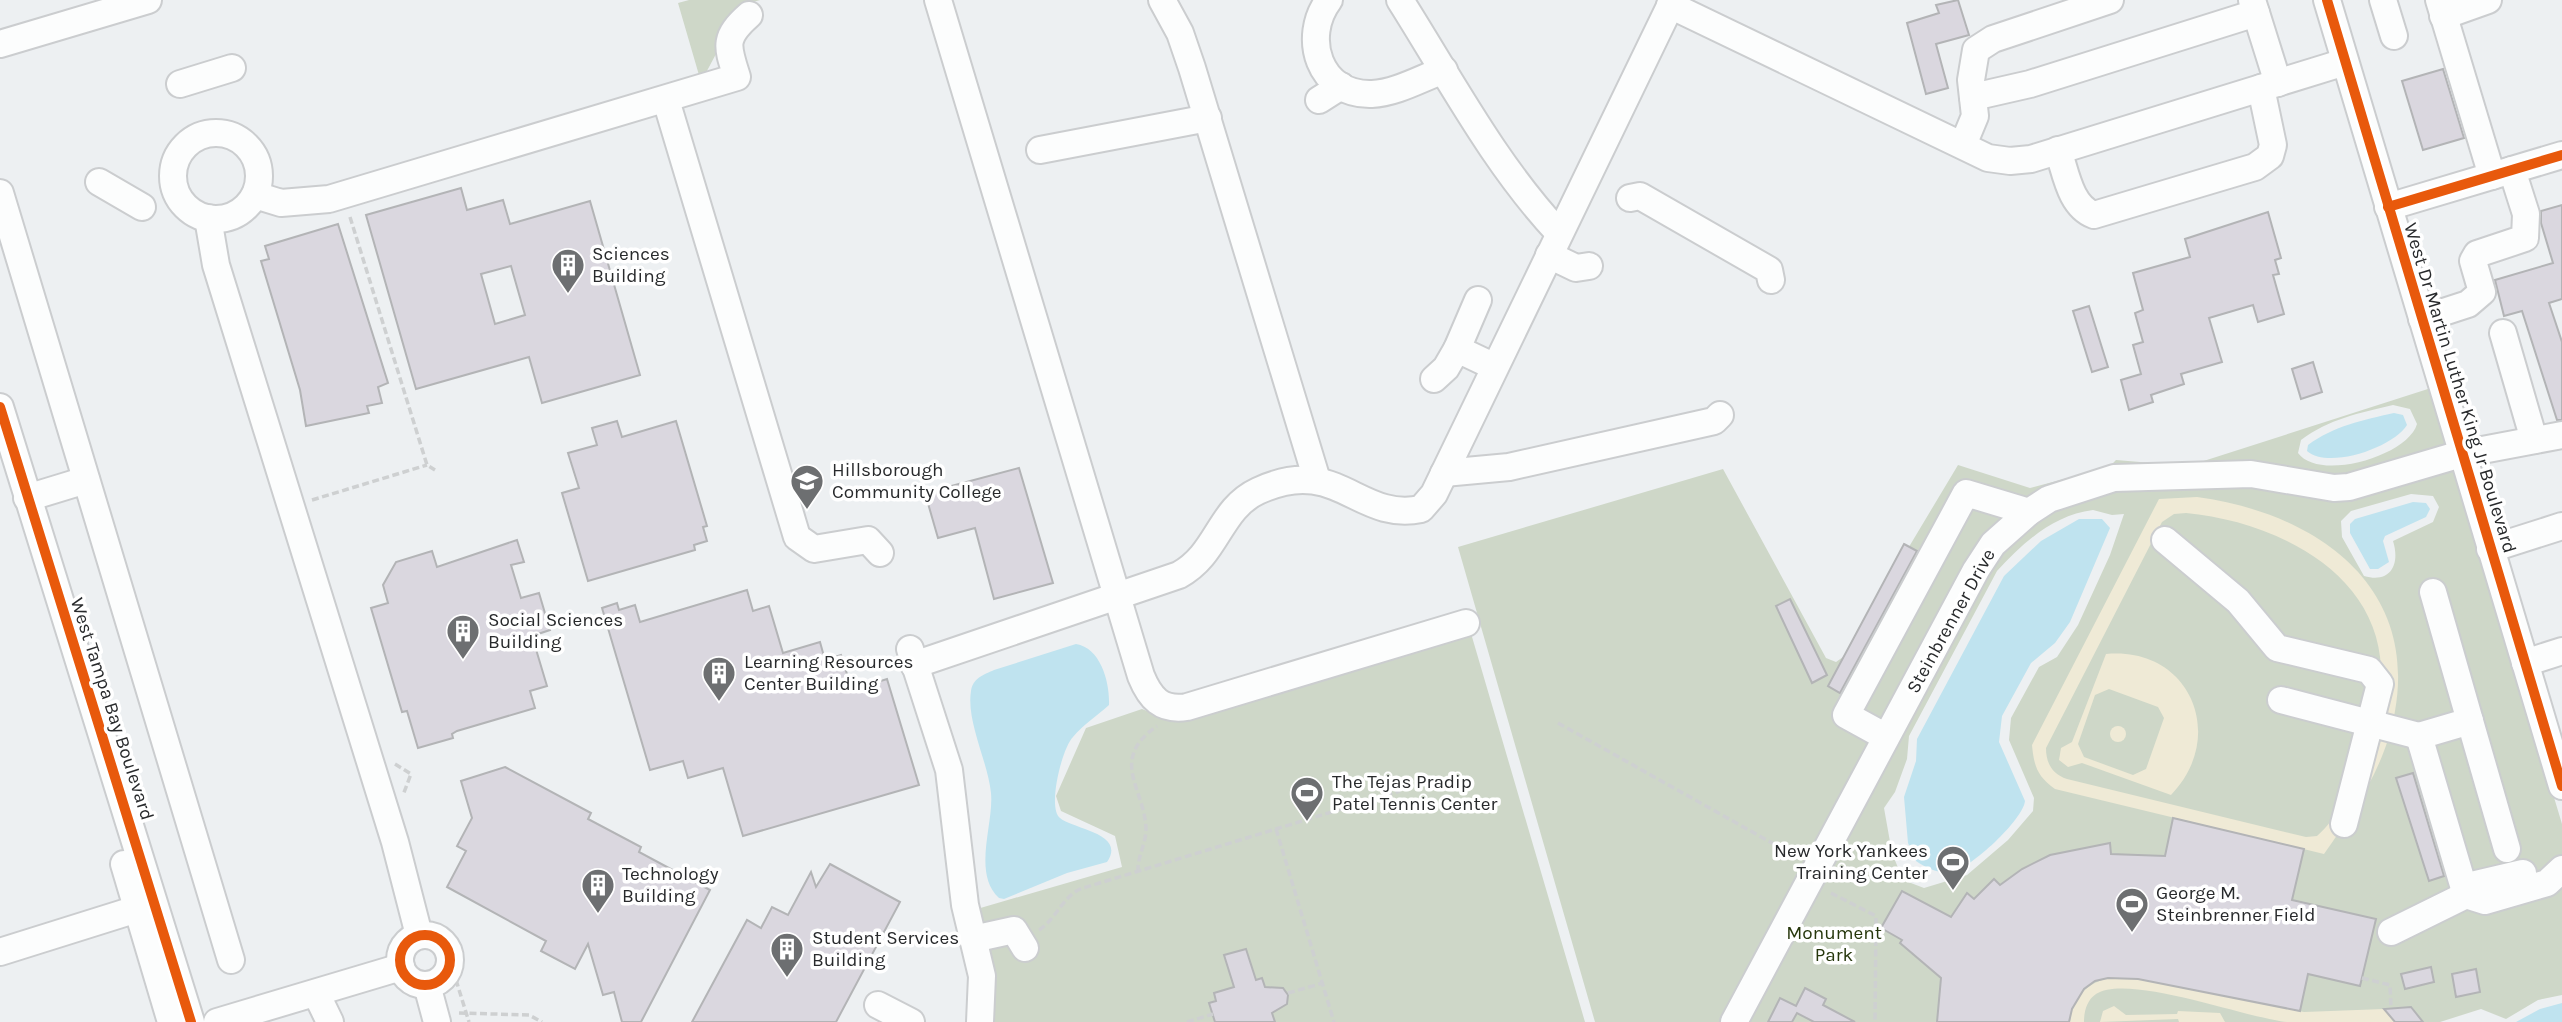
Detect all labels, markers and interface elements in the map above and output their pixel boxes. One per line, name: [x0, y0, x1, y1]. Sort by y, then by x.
street label: West Dr Martin Luther King Jr Boulevard: [2399, 220, 2521, 556]
place label: Sciences Building: [592, 243, 670, 287]
building icon: Sciences Building: [549, 246, 587, 295]
place label: Hillsborough Community College: [832, 459, 1002, 503]
school or university icon: Hillsborough Community College: [788, 462, 826, 511]
street label: Steinbrenner Drive: [1902, 545, 2000, 697]
street label: West Tampa Bay Boulevard: [66, 595, 158, 823]
place label: Social Sciences Building: [488, 609, 623, 653]
building icon: Social Sciences Building: [444, 612, 482, 661]
place label: Learning Resources Center Building: [744, 651, 913, 695]
building icon: Learning Resources Center Building: [700, 654, 738, 703]
place label: The Tejas Pradip Patel Tennis Center: [1332, 771, 1497, 815]
sports icon: The Tejas Pradip Patel Tennis Center: [1288, 774, 1326, 823]
place label: New York Yankees Training Center: [1774, 840, 1928, 884]
sports icon: New York Yankees Training Center: [1934, 843, 1972, 892]
place label: Technology Building: [622, 863, 719, 907]
building icon: Technology Building: [579, 866, 617, 915]
place label: George M. Steinbrenner Field: [2156, 882, 2315, 926]
sports icon: George M. Steinbrenner Field: [2113, 885, 2151, 934]
park label: Monument Park: [1786, 922, 1882, 966]
place label: Student Services Building: [812, 927, 959, 971]
building icon: Student Services Building: [768, 930, 806, 979]

